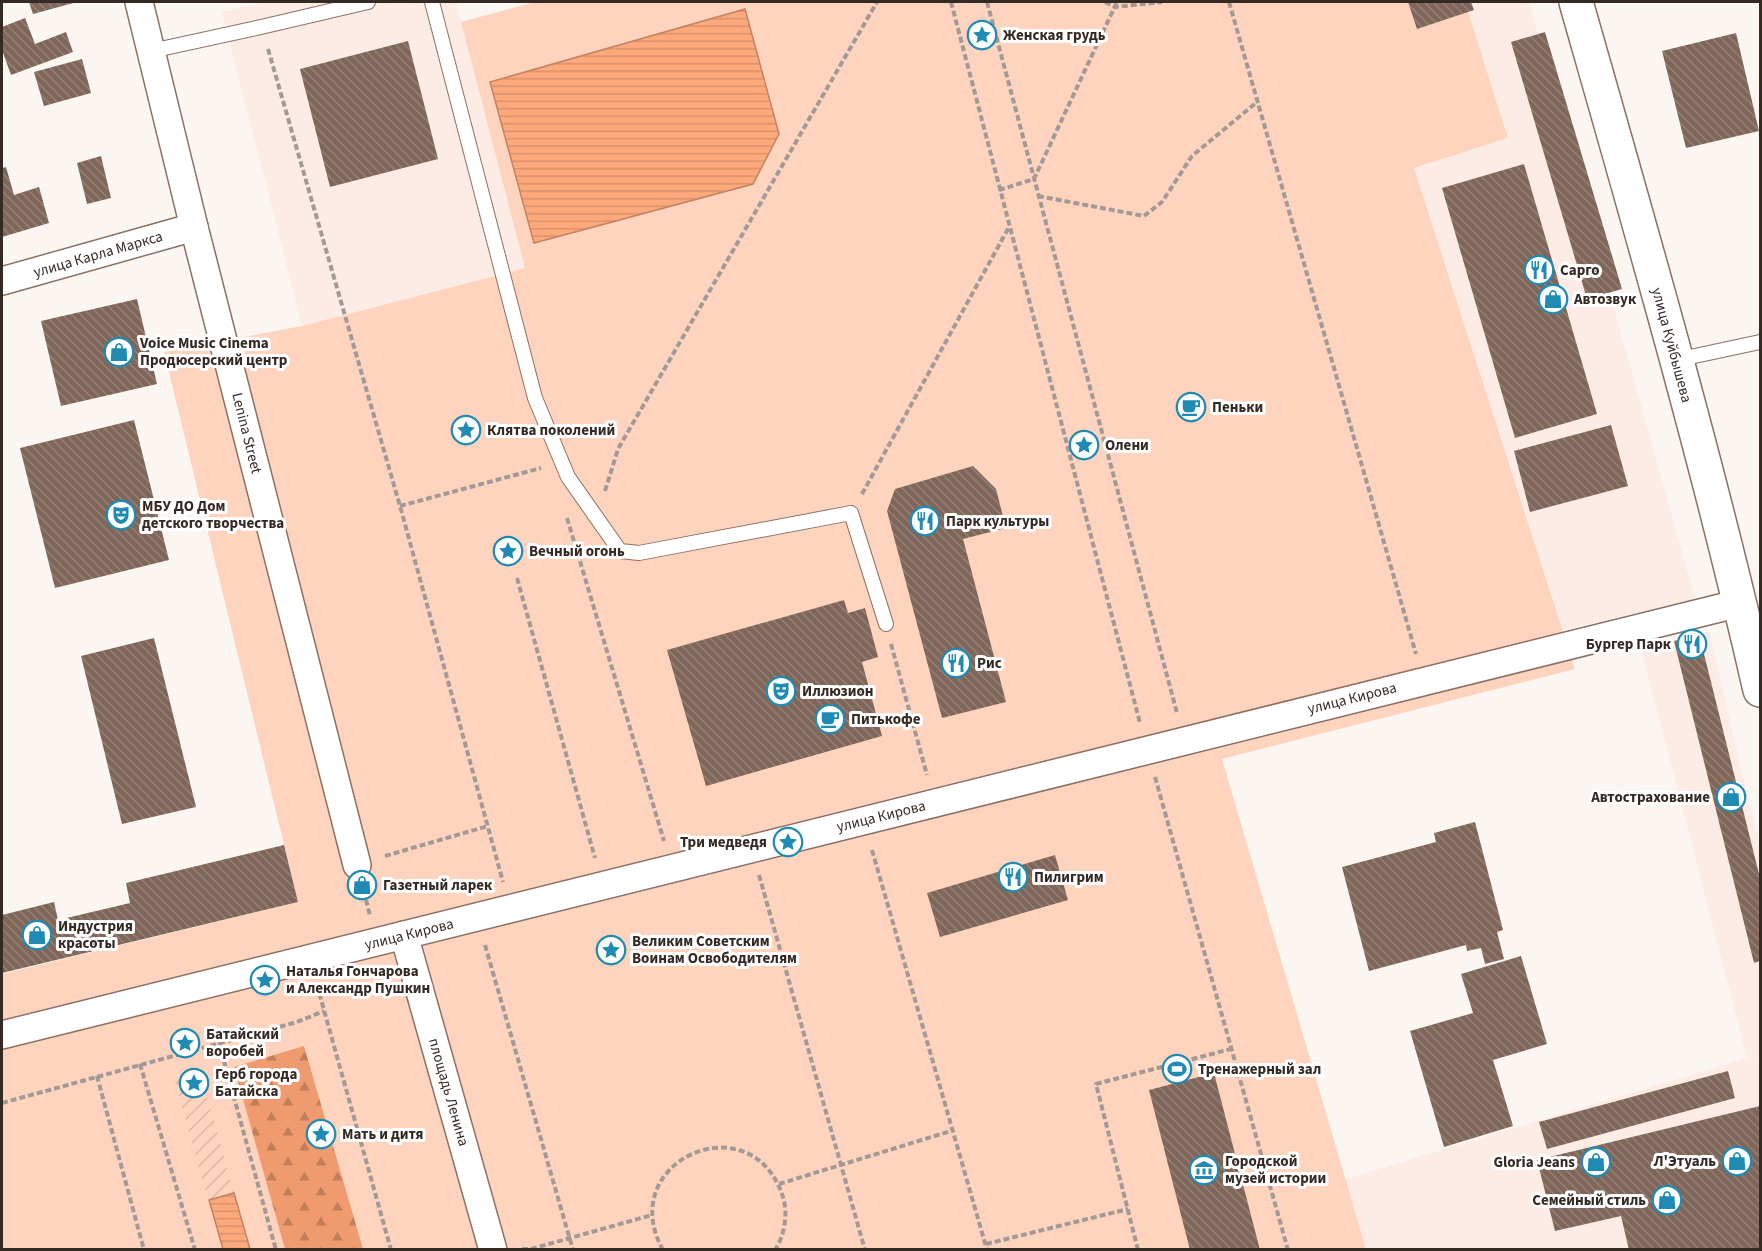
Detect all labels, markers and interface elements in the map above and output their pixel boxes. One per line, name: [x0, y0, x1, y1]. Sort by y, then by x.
place icon: Женская грудь: [966, 19, 998, 51]
place label: Женская грудь: [1003, 25, 1106, 46]
street label: улица Карла Маркса: [31, 226, 165, 283]
restaurant icon: Сарго: [1523, 254, 1555, 286]
place label: Сарго: [1560, 260, 1600, 281]
shop icon: Автозвук: [1537, 283, 1569, 315]
street label: улица Куйбышева: [1646, 285, 1697, 405]
place label: Автозвук: [1573, 289, 1637, 310]
place label: Voice Music Cinema Продюсерский центр: [139, 333, 288, 371]
shop icon: Voice Music Cinema Продюсерский центр: [103, 336, 135, 368]
street label: Lenina Street: [226, 390, 267, 476]
cafe icon: Пеньки: [1175, 391, 1207, 423]
place label: Пеньки: [1212, 397, 1263, 418]
place icon: Клятва поколений: [450, 414, 482, 446]
place label: Клятва поколений: [487, 420, 615, 441]
place icon: Олени: [1068, 429, 1100, 461]
place label: Олени: [1105, 435, 1149, 456]
place label: МБУ ДО Дом детского творчества: [142, 496, 284, 534]
theatre icon: МБУ ДО Дом детского творчества: [105, 499, 137, 531]
restaurant icon: Парк культуры: [909, 505, 941, 537]
place label: Парк культуры: [946, 511, 1049, 532]
place icon: Вечный огонь: [492, 535, 524, 567]
place label: Вечный огонь: [529, 541, 625, 562]
restaurant icon: Бургер Парк: [1676, 628, 1708, 660]
place label: Бургер Парк: [1586, 634, 1672, 655]
restaurant icon: Рис: [940, 647, 972, 679]
place label: Рис: [977, 653, 1002, 674]
theatre icon: Иллюзион: [765, 675, 797, 707]
street label: улица Кирова: [1305, 677, 1399, 720]
place label: Иллюзион: [802, 681, 874, 702]
cafe icon: Питькофе: [814, 703, 846, 735]
place label: Питькофе: [851, 709, 921, 730]
shop icon: Автострахование: [1715, 781, 1747, 813]
place label: Автострахование: [1590, 787, 1710, 808]
street label: улица Кирова: [834, 795, 928, 838]
place icon: Три медведя: [772, 826, 804, 858]
place label: Три медведя: [680, 832, 767, 853]
restaurant icon: Пилигрим: [997, 861, 1029, 893]
place label: Пилигрим: [1034, 867, 1104, 888]
shop icon: Газетный ларек: [346, 869, 378, 901]
place label: Газетный ларек: [383, 875, 493, 896]
street label: улица Кирова: [362, 913, 456, 956]
place label: Индустрия красоты: [58, 916, 133, 954]
shop icon: Индустрия красоты: [21, 919, 53, 951]
place label: Великим Советским Воинам Освободителям: [632, 931, 797, 969]
place icon: Великим Советским Воинам Освободителям: [595, 934, 627, 966]
place label: Наталья Гончарова и Александр Пушкин: [286, 961, 430, 999]
place icon: Наталья Гончарова и Александр Пушкин: [249, 964, 281, 996]
place label: Батайский воробей: [206, 1024, 279, 1062]
place icon: Батайский воробей: [169, 1027, 201, 1059]
street label: площадь Ленина: [423, 1036, 474, 1149]
sports icon: Тренажерный зал: [1161, 1053, 1193, 1085]
place label: Тренажерный зал: [1198, 1059, 1321, 1080]
place label: Герб города Батайска: [215, 1064, 297, 1102]
place icon: Герб города Батайска: [178, 1067, 210, 1099]
place icon: Мать и дитя: [305, 1118, 337, 1150]
place label: Мать и дитя: [342, 1124, 424, 1145]
shop icon: Л'Этуаль: [1721, 1145, 1753, 1177]
shop icon: Gloria Jeans: [1580, 1146, 1612, 1178]
place label: Городской музей истории: [1225, 1151, 1326, 1189]
place label: Л'Этуаль: [1653, 1151, 1716, 1172]
place label: Gloria Jeans: [1493, 1152, 1575, 1173]
museum icon: Городской музей истории: [1188, 1154, 1220, 1186]
shop icon: Семейный стиль: [1651, 1184, 1683, 1216]
place label: Семейный стиль: [1532, 1190, 1646, 1211]

